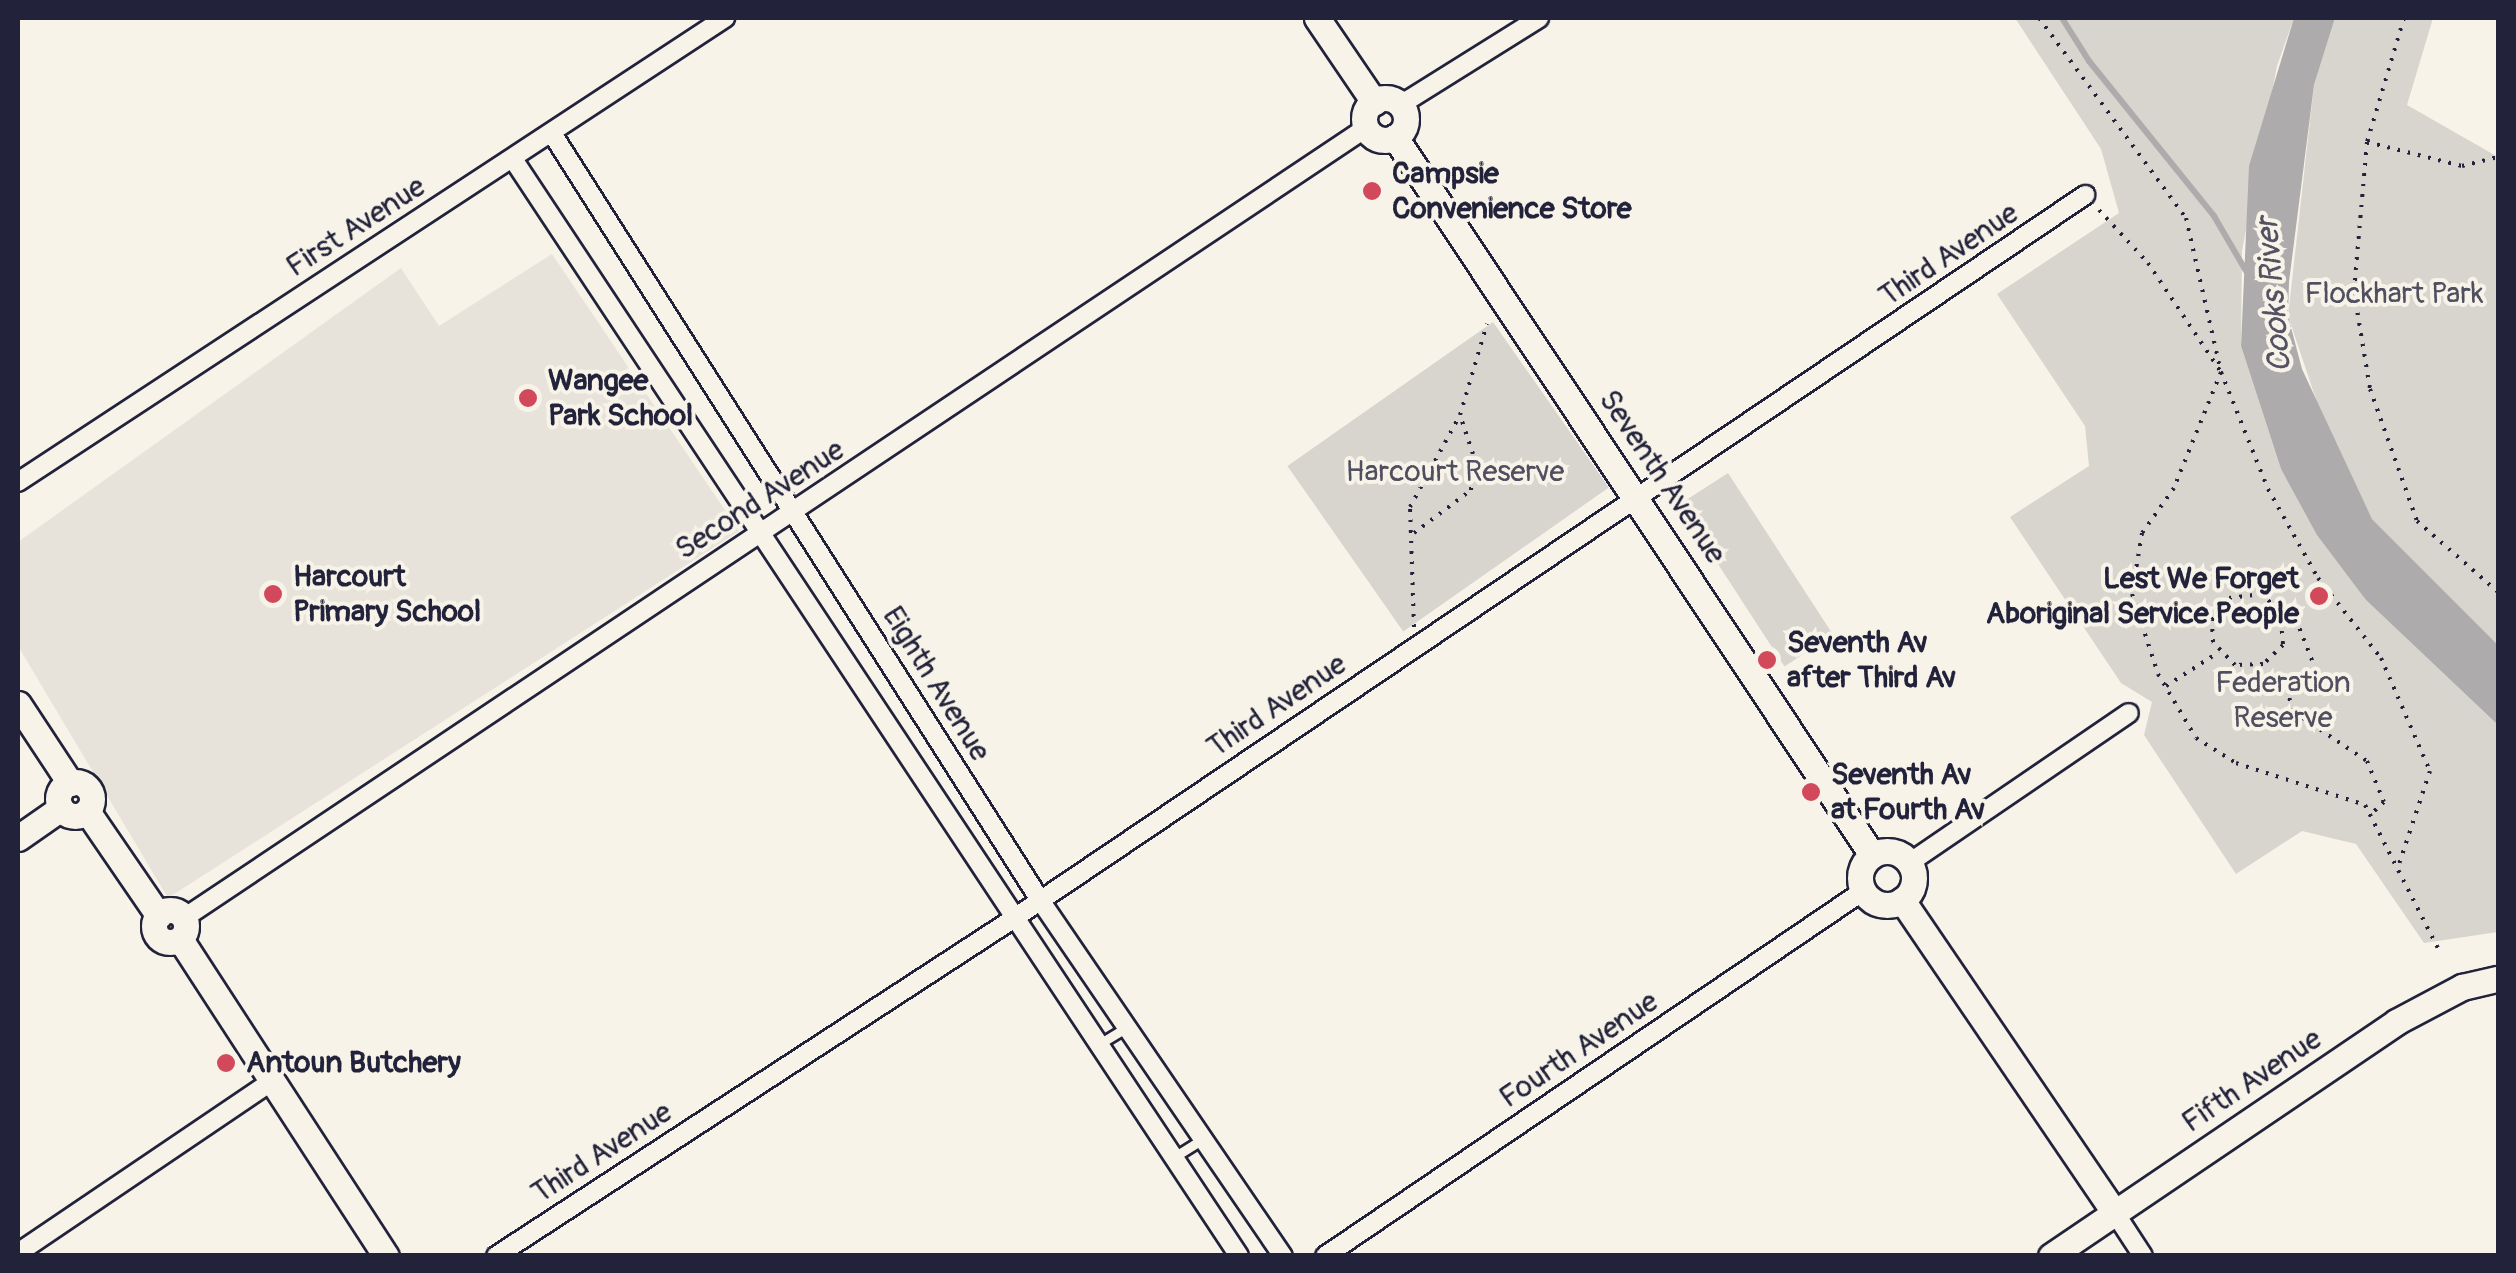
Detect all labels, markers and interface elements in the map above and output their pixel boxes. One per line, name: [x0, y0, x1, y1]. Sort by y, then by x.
place label: Campsie Convenience Store: [1392, 156, 1632, 226]
street label: First Avenue: [280, 169, 432, 285]
marker: Campsie Convenience Store: [1361, 180, 1383, 202]
street label: Third Avenue: [1873, 195, 2025, 315]
water label: Cooks River: [2248, 216, 2300, 374]
park label: Flockhart Park: [2305, 276, 2483, 312]
place label: Wangee Park School: [548, 363, 693, 434]
street label: Seventh Avenue: [1591, 383, 1733, 571]
marker: Wangee Park School: [517, 387, 539, 409]
street label: Second Avenue: [669, 432, 851, 568]
park label: Harcourt Reserve: [1346, 454, 1564, 490]
place label: Harcourt Primary School: [293, 559, 481, 630]
place label: Lest We Forget Aboriginal Service People: [1986, 561, 2299, 632]
marker: Harcourt Primary School: [262, 583, 284, 605]
marker: Lest We Forget Aboriginal Service People: [2308, 585, 2330, 607]
street label: Eighth Avenue: [874, 600, 998, 768]
place label: Seventh Av after Third Av: [1787, 625, 1956, 696]
street label: Third Avenue: [1201, 646, 1353, 766]
marker: Seventh Av after Third Av: [1756, 649, 1778, 671]
park label: Federation Reserve: [2215, 665, 2351, 736]
place label: Seventh Av at Fourth Av: [1831, 757, 1985, 828]
marker: Seventh Av at Fourth Av: [1800, 781, 1822, 803]
street label: Fourth Avenue: [1493, 984, 1665, 1116]
street label: Fifth Avenue: [2175, 1021, 2329, 1141]
place label: Antoun Butchery: [246, 1045, 461, 1081]
marker: Antoun Butchery: [215, 1052, 237, 1074]
street label: Third Avenue: [525, 1094, 679, 1212]

